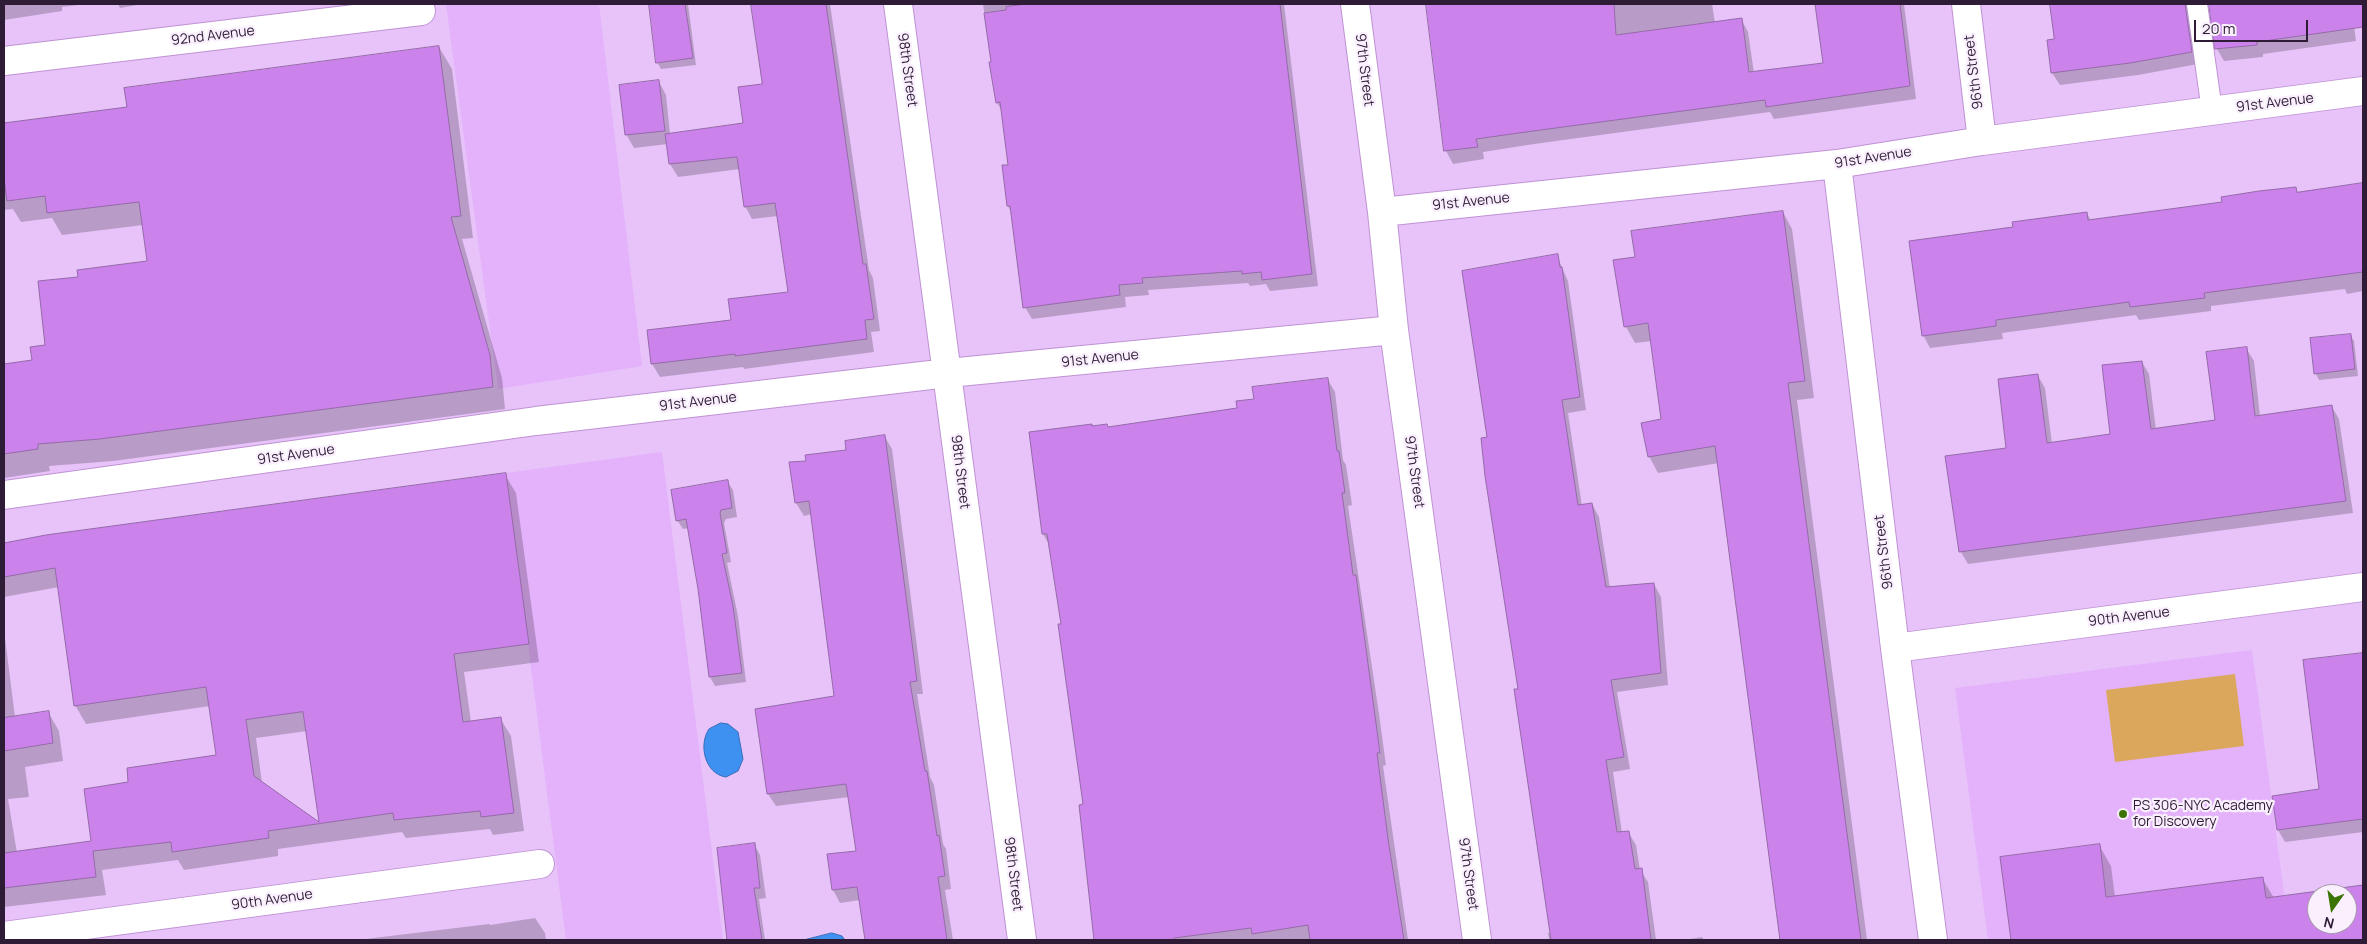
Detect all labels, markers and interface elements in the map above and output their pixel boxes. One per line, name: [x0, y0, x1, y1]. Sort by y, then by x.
scale bar: [2197, 10, 2311, 42]
text: 20 m: [2202, 18, 2235, 39]
street label: 92nd Avenue: [170, 23, 256, 49]
street label: 98th Street: [893, 32, 921, 108]
street label: 97th Street: [1351, 33, 1377, 107]
street label: 96th Street: [1961, 34, 1987, 110]
street label: 91st Avenue: [2235, 90, 2315, 116]
street label: 91st Avenue: [1833, 144, 1913, 172]
street label: 91st Avenue: [1431, 190, 1511, 214]
street label: 91st Avenue: [1060, 347, 1140, 371]
street label: 91st Avenue: [658, 389, 738, 415]
street label: 98th Street: [947, 434, 973, 510]
street label: 97th Street: [1401, 435, 1427, 509]
street label: 91st Avenue: [256, 441, 336, 469]
street label: 96th Street: [1871, 514, 1897, 590]
street label: 90th Avenue: [2087, 604, 2171, 630]
place label: PS 306-NYC Academy for Discovery: [2133, 798, 2273, 830]
marker: PS 306-NYC Academy for Discovery: [2117, 808, 2129, 820]
street label: 98th Street: [1000, 836, 1026, 912]
street label: 97th Street: [1455, 837, 1481, 911]
north arrow: [2307, 884, 2357, 934]
street label: 90th Avenue: [230, 886, 314, 914]
text: N: [2322, 913, 2336, 934]

